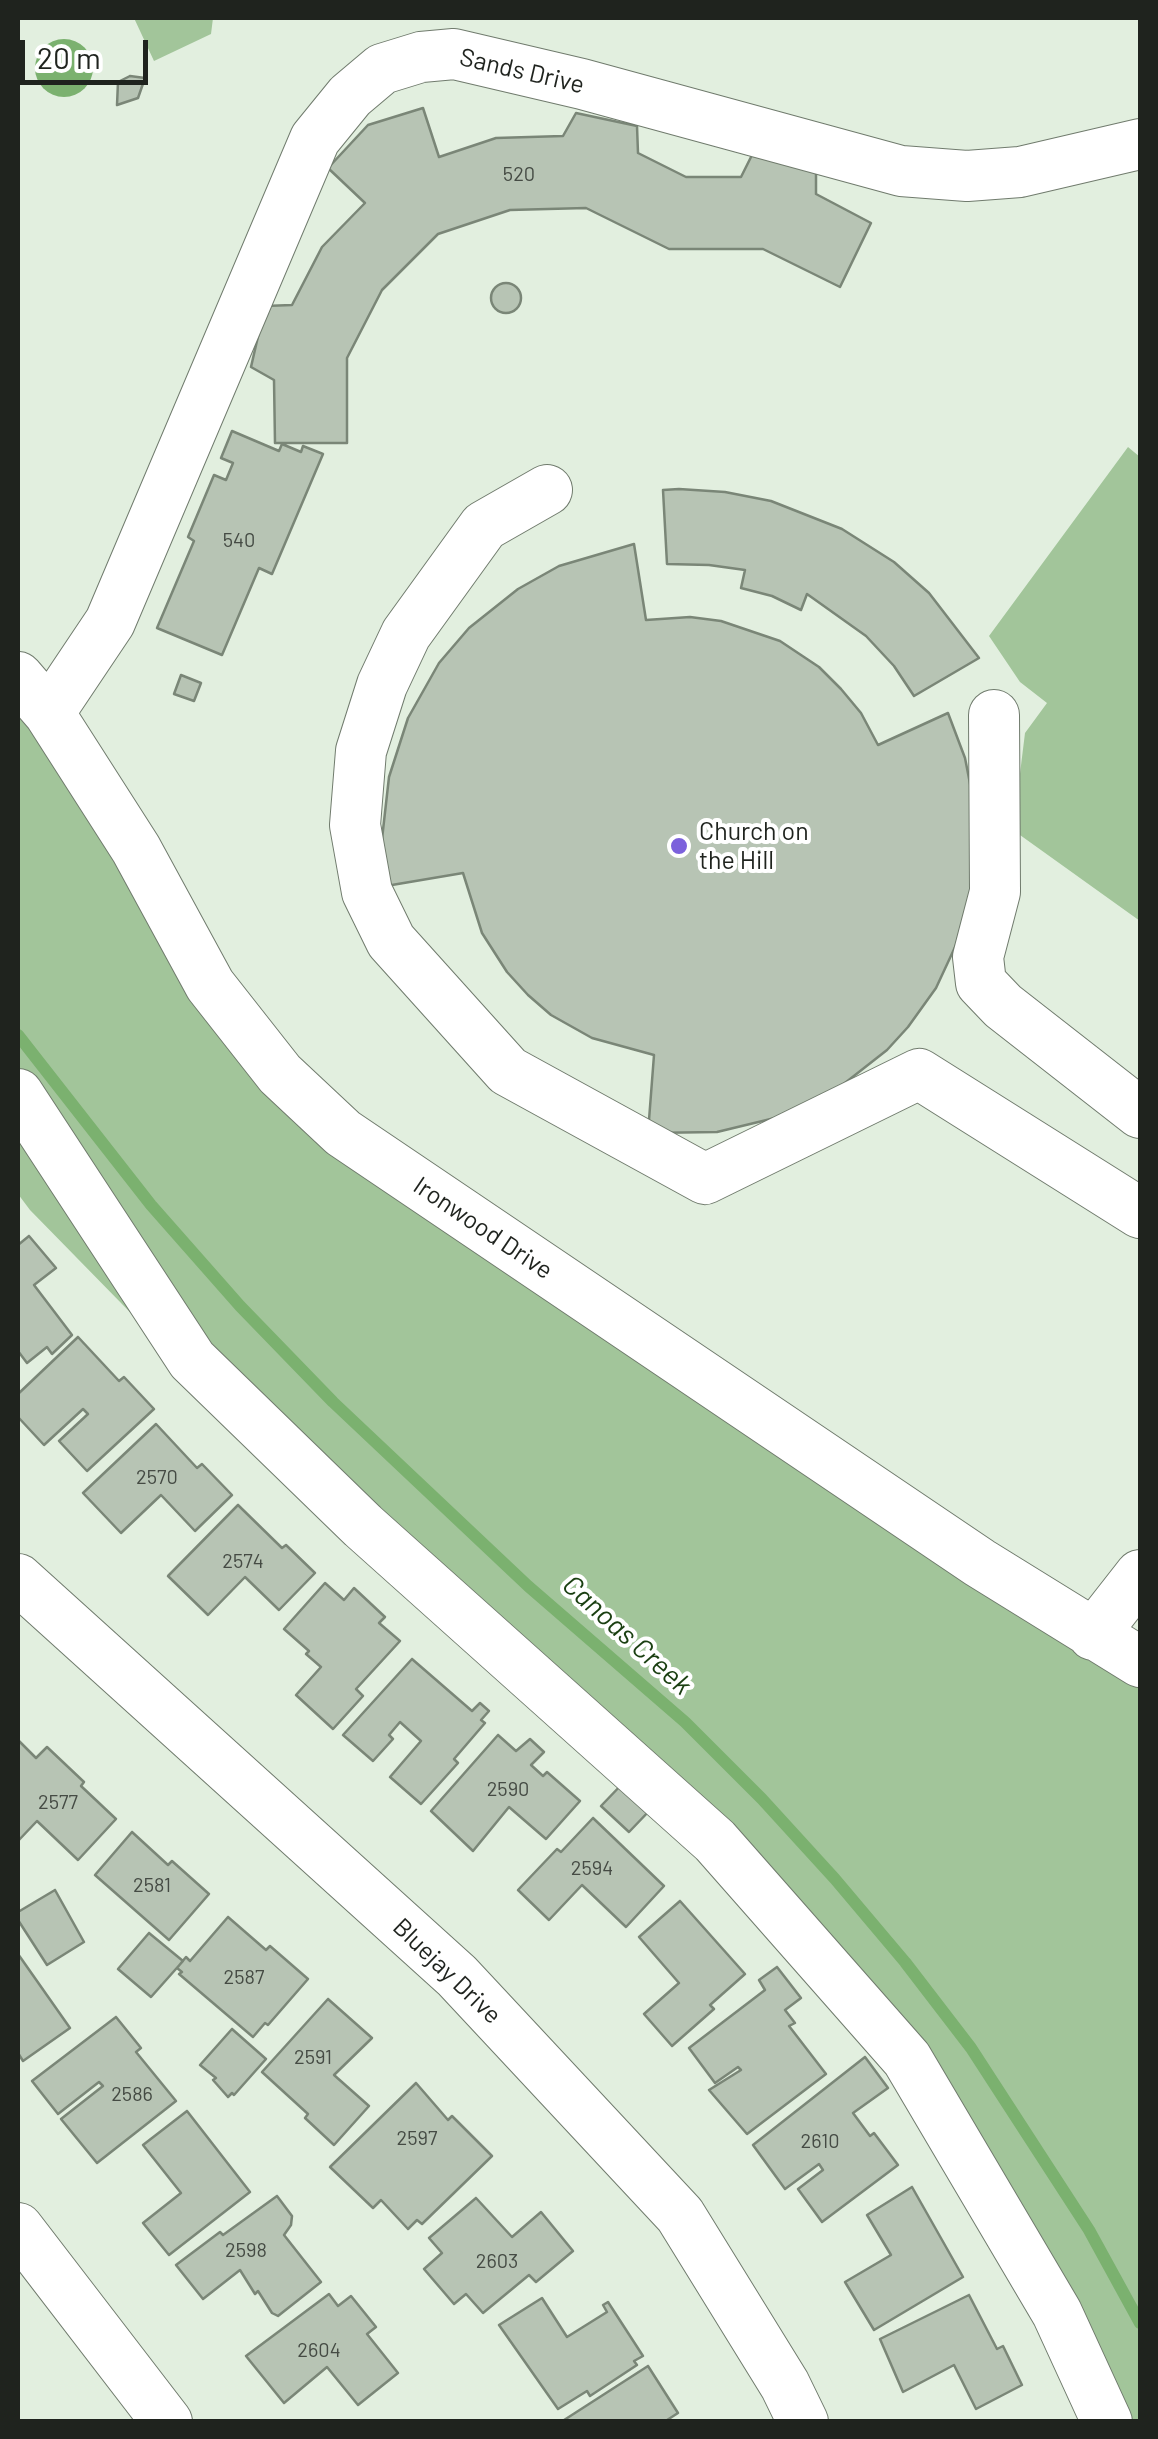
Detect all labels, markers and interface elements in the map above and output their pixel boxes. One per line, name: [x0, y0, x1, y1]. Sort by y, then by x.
scale bar: [25, 20, 152, 82]
text: 20 m: [37, 39, 101, 75]
street label: Sands Drive: [457, 42, 587, 100]
house number: 520: [503, 162, 535, 186]
house number: 540: [223, 528, 255, 552]
place label: Church on the Hill: [699, 817, 809, 876]
marker: Church on the Hill: [668, 835, 690, 857]
street label: Ironwood Drive: [408, 1170, 558, 1286]
house number: 2570: [136, 1465, 178, 1489]
house number: 2574: [222, 1549, 264, 1573]
water label: Canoas Creek: [555, 1568, 699, 1702]
house number: 2590: [487, 1777, 529, 1801]
house number: 2577: [38, 1790, 78, 1814]
house number: 2594: [571, 1856, 613, 1880]
house number: 2581: [133, 1873, 171, 1897]
street label: Bluejay Drive: [387, 1912, 507, 2030]
house number: 2587: [224, 1965, 264, 1989]
house number: 2591: [294, 2045, 332, 2069]
house number: 2586: [111, 2082, 153, 2106]
house number: 2597: [397, 2126, 437, 2150]
house number: 2610: [801, 2129, 839, 2153]
house number: 2598: [225, 2238, 267, 2262]
house number: 2603: [476, 2249, 518, 2273]
house number: 2604: [297, 2338, 341, 2362]

